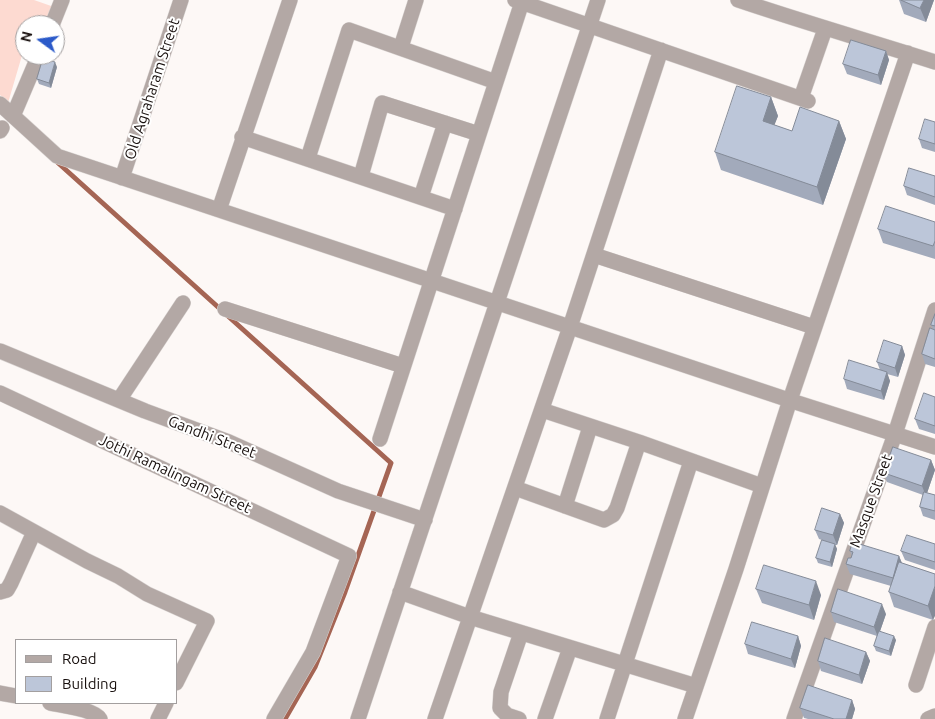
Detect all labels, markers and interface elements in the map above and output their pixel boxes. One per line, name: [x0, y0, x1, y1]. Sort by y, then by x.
north arrow: [15, 15, 65, 65]
street label: Old Agraharam Street: [121, 16, 183, 162]
text: N: [17, 30, 35, 44]
street label: Gandhi Street: [166, 412, 258, 462]
street label: Jothi Ramalingam Street: [96, 431, 254, 517]
street label: Masque Street: [846, 452, 896, 550]
legend: [15, 639, 178, 704]
text: Road: [62, 650, 97, 667]
text: Building: [62, 675, 117, 692]

